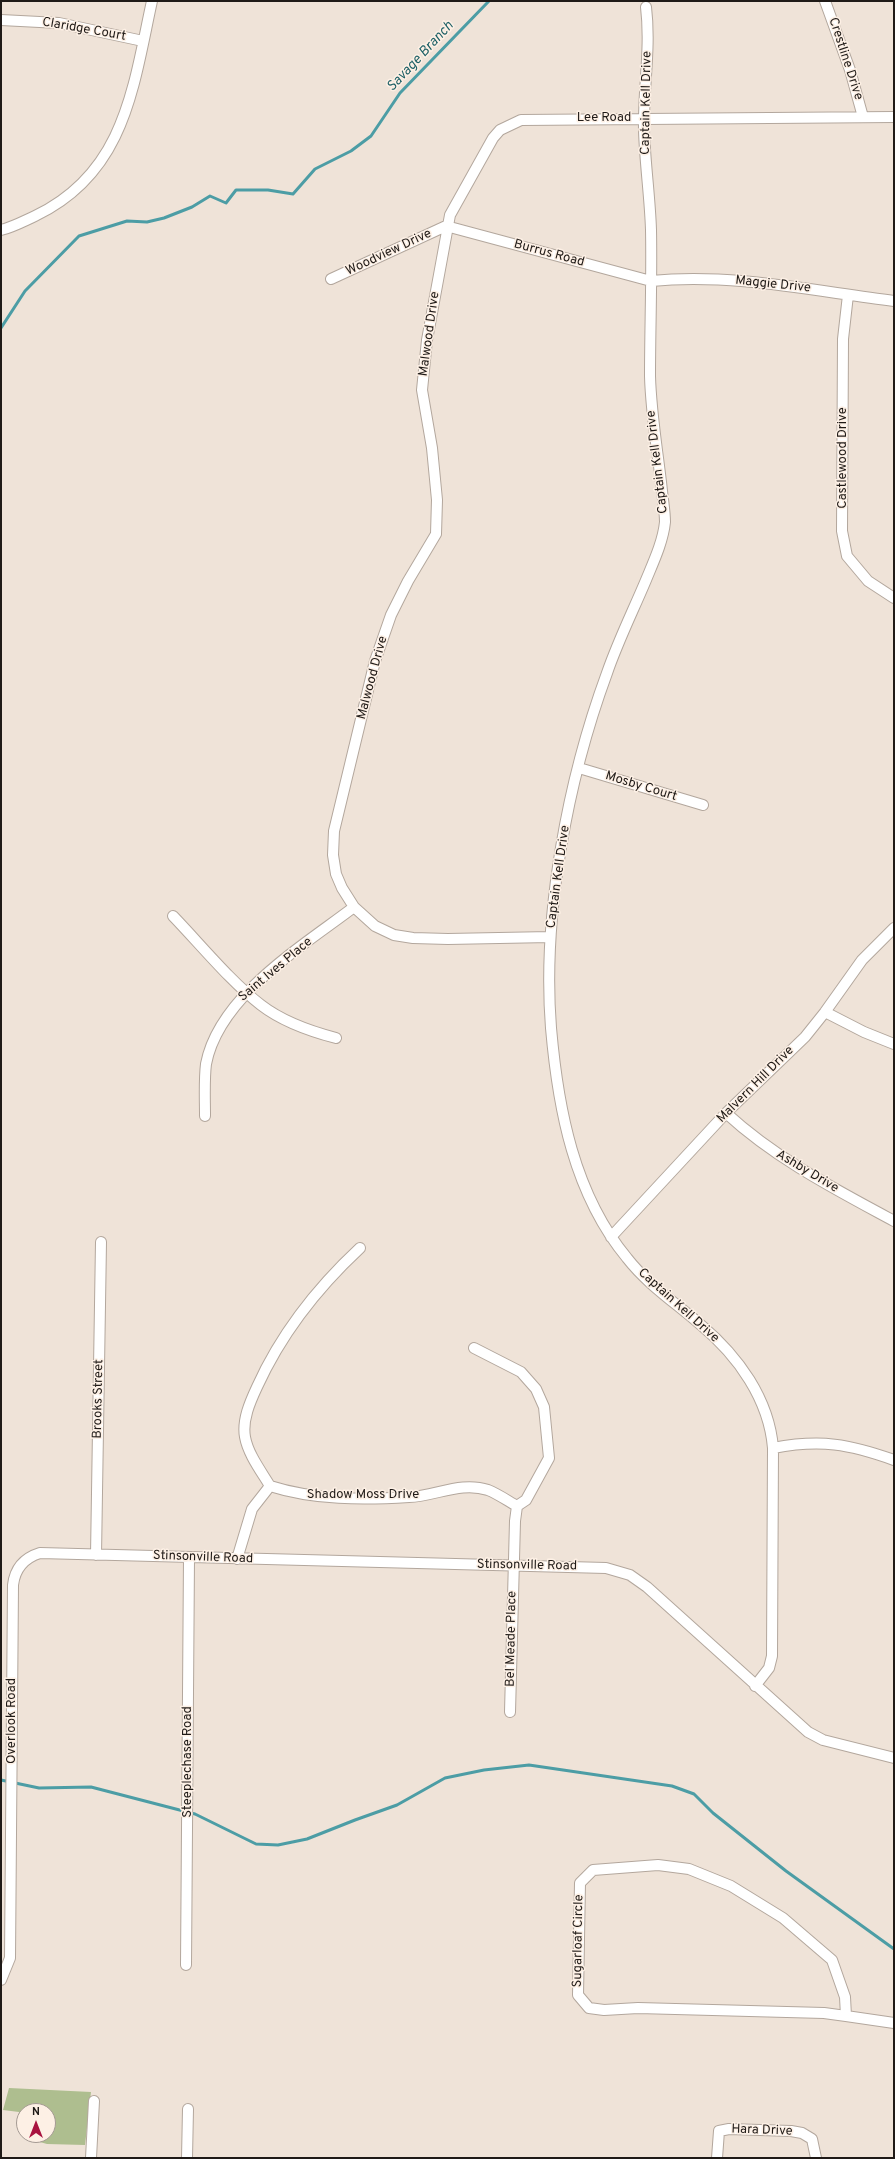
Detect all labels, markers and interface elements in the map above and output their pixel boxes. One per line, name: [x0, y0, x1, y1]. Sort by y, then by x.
street label: Claridge Court: [41, 15, 127, 45]
street label: Crestline Drive: [824, 16, 866, 102]
water label: Savage Branch: [384, 18, 458, 96]
street label: Captain Kell Drive: [638, 51, 656, 155]
street label: Lee Road: [577, 110, 631, 126]
street label: Woodview Drive: [344, 226, 434, 280]
street label: Burrus Road: [512, 237, 586, 271]
street label: Maggie Drive: [734, 273, 812, 297]
street label: Malwood Drive: [416, 291, 444, 377]
street label: Castlewood Drive: [835, 407, 851, 509]
street label: Captain Kell Drive: [644, 410, 672, 514]
street label: Malwood Drive: [354, 635, 392, 721]
street label: Mosby Court: [603, 769, 679, 805]
street label: Captain Kell Drive: [544, 824, 574, 930]
street label: Saint Ives Place: [236, 935, 316, 1005]
street label: Malvern Hill Drive: [714, 1043, 798, 1127]
street label: Ashby Drive: [773, 1147, 841, 1197]
street label: Captain Kell Drive: [634, 1265, 722, 1347]
street label: Brooks Street: [91, 1359, 107, 1439]
street label: Shadow Moss Drive: [307, 1487, 419, 1503]
street label: Stinsonville Road: [153, 1548, 253, 1568]
street label: Stinsonville Road: [477, 1557, 577, 1575]
street label: Bel Meade Place: [503, 1591, 521, 1687]
street label: Overlook Road: [4, 1678, 20, 1764]
street label: Steeplechase Road: [180, 1706, 196, 1818]
street label: Sugarloaf Circle: [570, 1894, 588, 1988]
north arrow: [16, 2103, 56, 2143]
text: N: [32, 2105, 40, 2119]
street label: Hara Drive: [731, 2122, 793, 2140]

